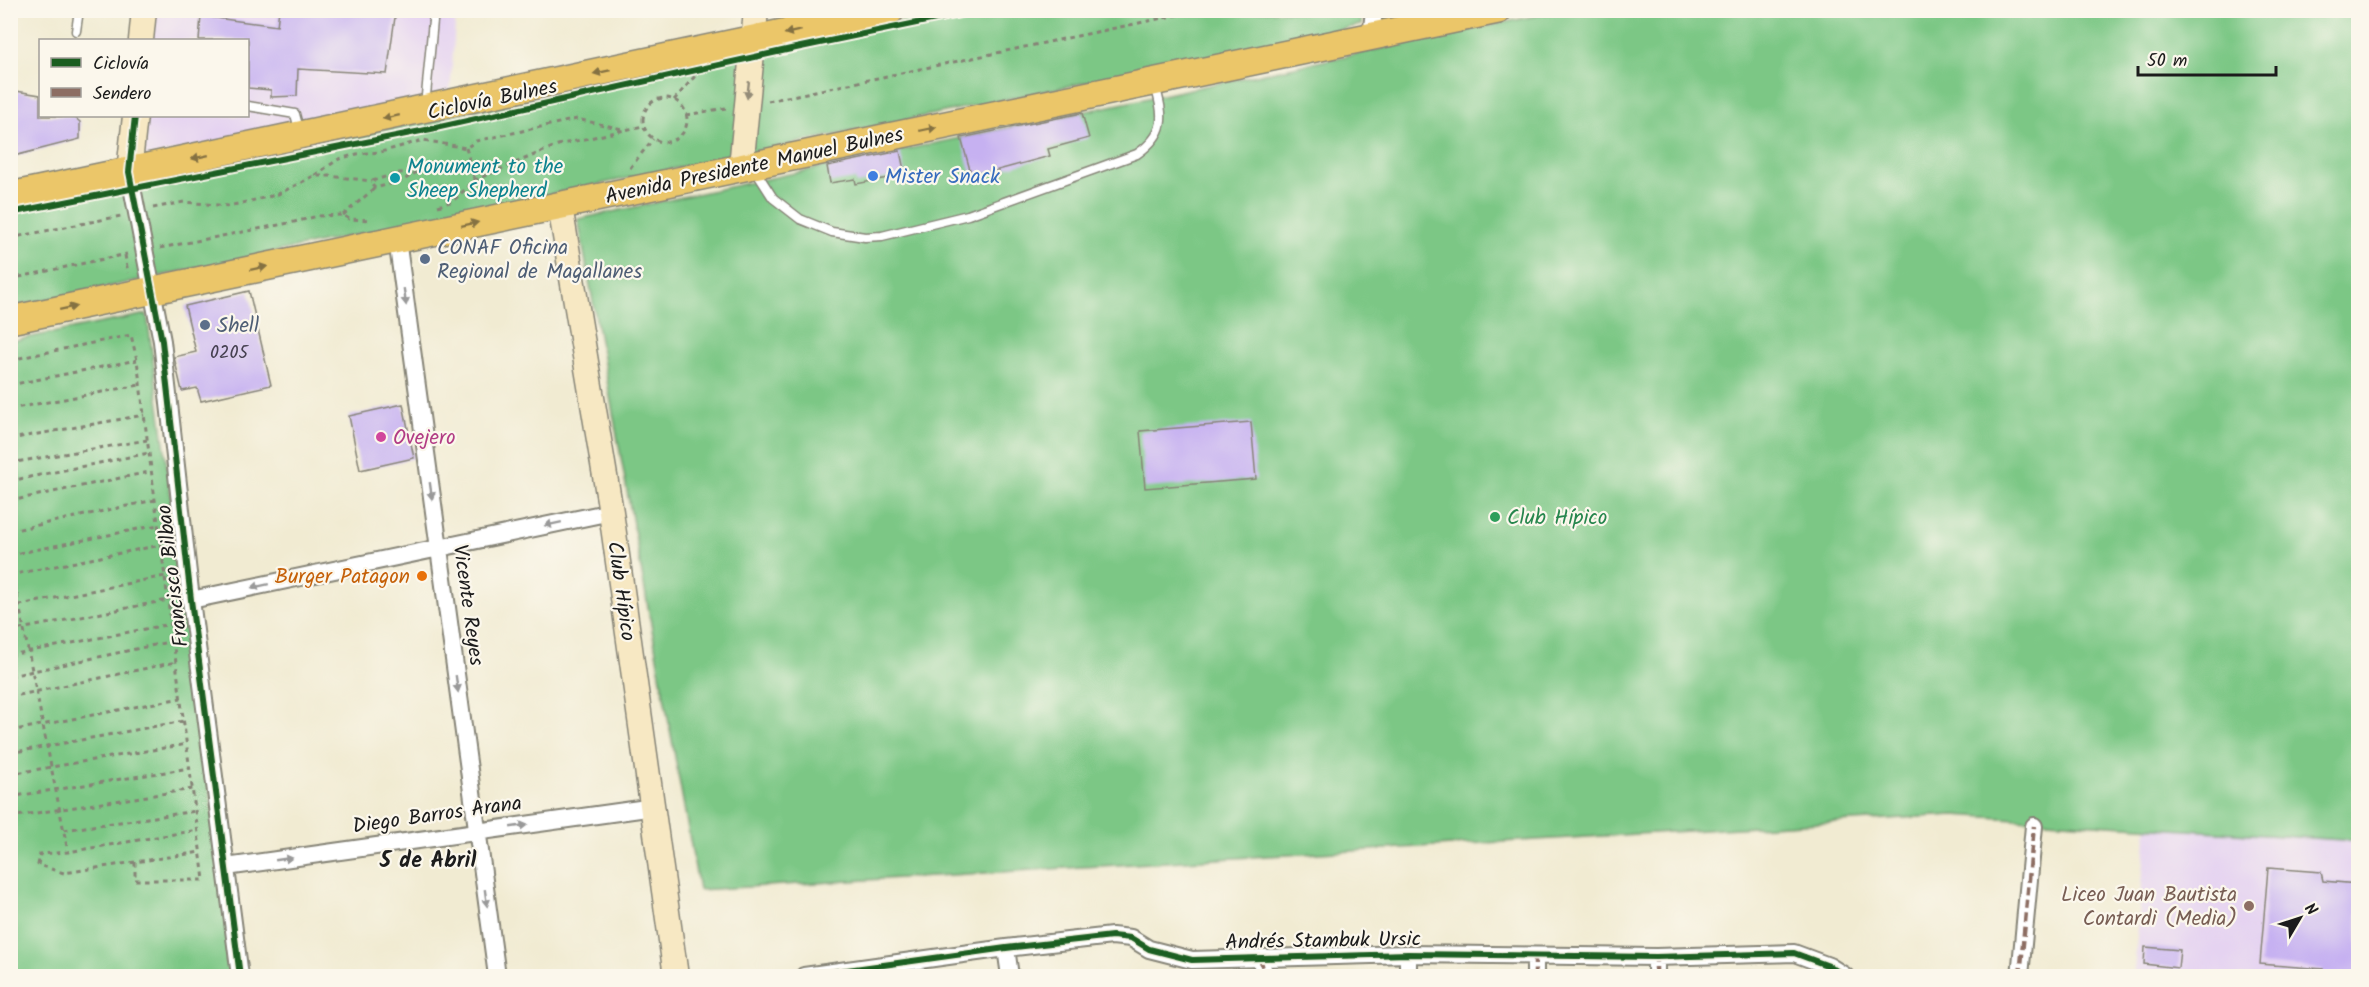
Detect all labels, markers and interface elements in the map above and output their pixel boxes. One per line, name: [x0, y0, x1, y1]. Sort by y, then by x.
one-way arrow: [784, 27, 802, 37]
legend: [39, 39, 249, 117]
scale bar: [2138, 39, 2276, 77]
text: 50 m: [2147, 47, 2187, 76]
text: Ciclovía: [93, 50, 149, 79]
one-way arrow: [593, 67, 611, 77]
street label: Ciclovía Bulnes: [424, 71, 560, 130]
text: Sendero: [93, 80, 151, 109]
one-way arrow: [743, 80, 753, 99]
one-way arrow: [381, 113, 400, 122]
street label: Avenida Presidente Manuel Bulnes: [602, 119, 906, 214]
one-way arrow: [919, 123, 938, 133]
place label: Monument to the Sheep Shepherd: [407, 151, 564, 208]
one-way arrow: [191, 153, 209, 163]
place label: Mister Snack: [885, 161, 1000, 194]
marker: Mister Snack: [866, 169, 880, 183]
marker: Monument to the Sheep Shepherd: [388, 171, 402, 185]
one-way arrow: [461, 219, 480, 228]
place label: CONAF Oficina Regional de Magallanes: [437, 232, 642, 289]
marker: CONAF Oficina Regional de Magallanes: [418, 252, 432, 266]
one-way arrow: [249, 263, 268, 272]
one-way arrow: [400, 288, 410, 307]
one-way arrow: [58, 303, 77, 312]
place label: Shell: [217, 310, 259, 343]
marker: Shell: [198, 318, 212, 332]
house number: 0205: [210, 339, 249, 368]
place label: Ovejero: [393, 422, 455, 455]
marker: Ovejero: [374, 430, 388, 444]
one-way arrow: [427, 481, 436, 500]
place label: Club Hípico: [1507, 502, 1607, 535]
street label: Francisco Bilbao: [148, 503, 199, 649]
marker: Club Hípico: [1488, 510, 1502, 524]
one-way arrow: [544, 520, 563, 529]
street label: Club Hípico: [597, 539, 644, 643]
street label: Vicente Reyes: [443, 542, 492, 668]
place label: Burger Patagon: [275, 561, 410, 594]
marker: Burger Patagon: [415, 569, 429, 583]
one-way arrow: [250, 582, 269, 591]
one-way arrow: [453, 674, 462, 693]
street label: Diego Barros Arana: [350, 787, 524, 844]
one-way arrow: [509, 821, 528, 830]
district label: 5 de Abril: [379, 844, 476, 879]
one-way arrow: [275, 854, 294, 863]
place label: Liceo Juan Bautista Contardi (Media): [2061, 879, 2237, 936]
one-way arrow: [482, 888, 491, 907]
north arrow: [2270, 888, 2330, 948]
text: N: [2298, 898, 2323, 921]
marker: Liceo Juan Bautista Contardi (Media): [2242, 899, 2256, 913]
street label: Andrés Stambuk Ursic: [1225, 923, 1421, 960]

